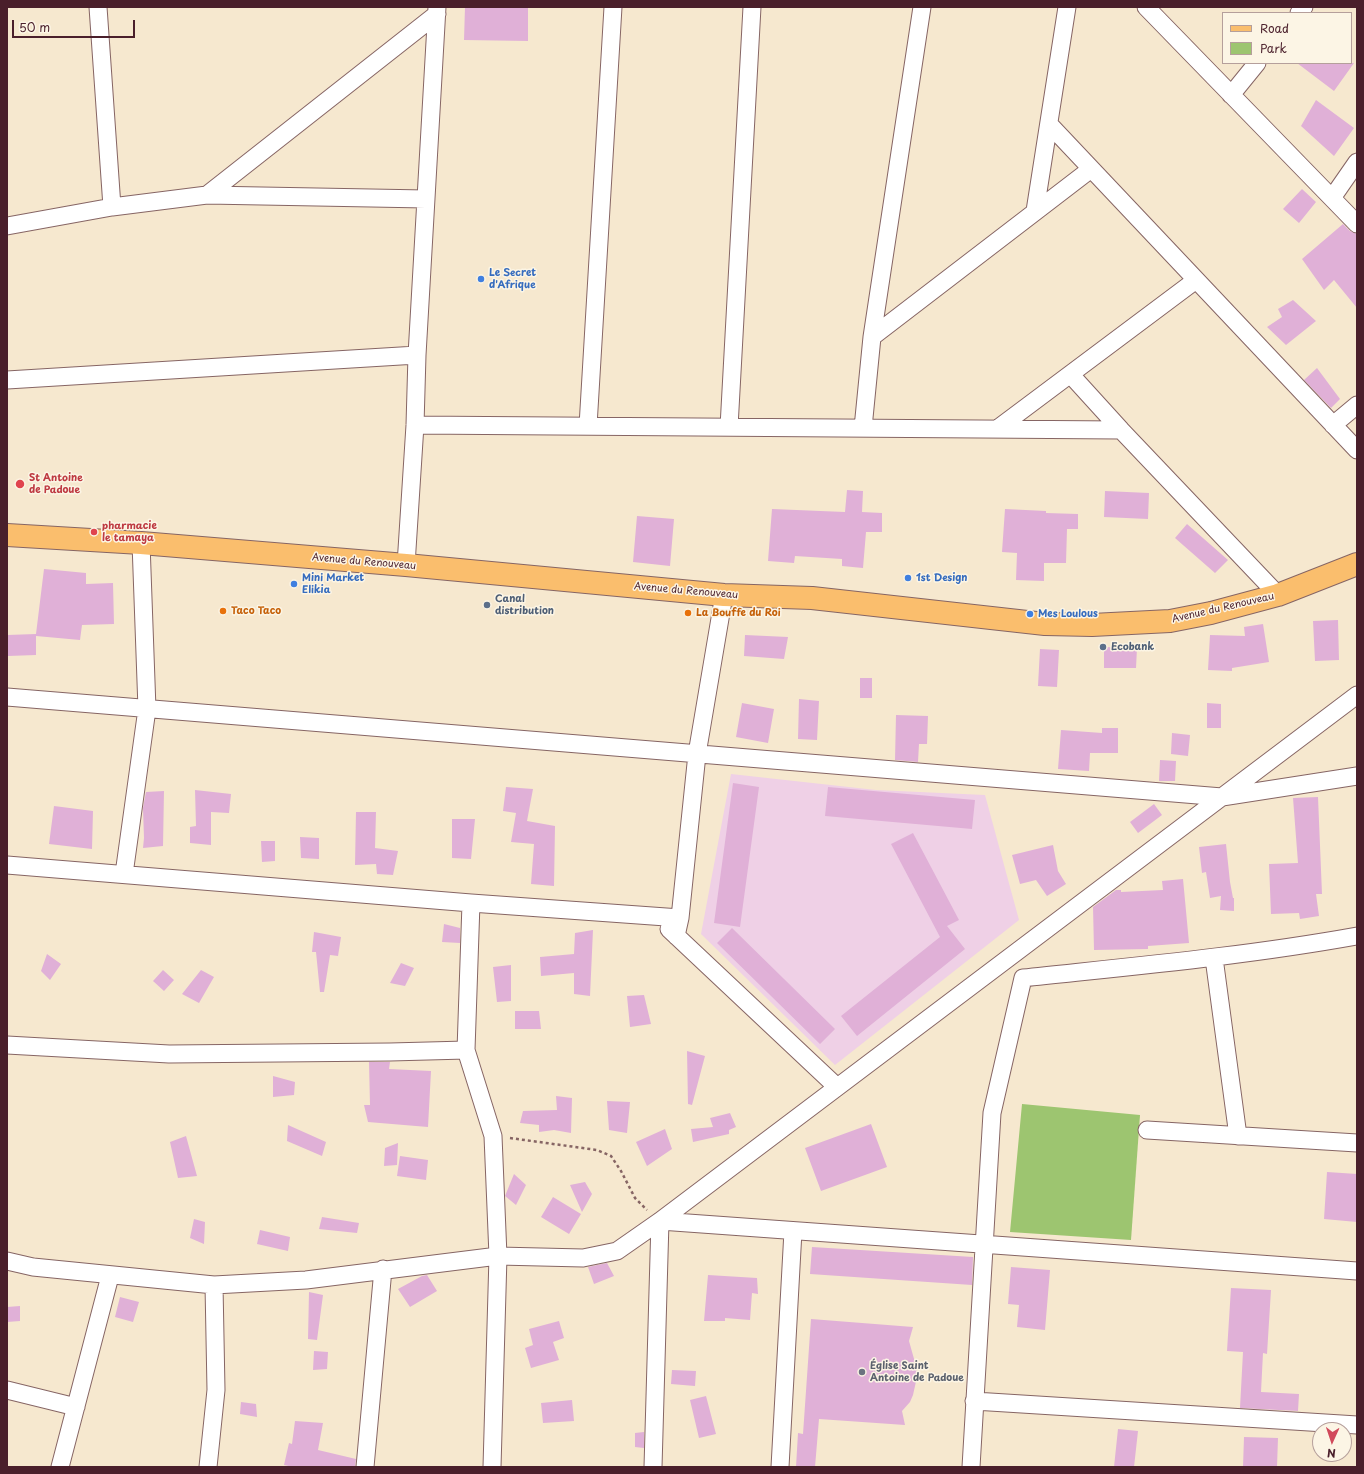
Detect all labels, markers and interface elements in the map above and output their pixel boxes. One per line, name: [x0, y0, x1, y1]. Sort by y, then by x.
scale bar: [14, 12, 137, 38]
legend: [1222, 12, 1352, 64]
text: 50 m: [19, 18, 50, 36]
text: Road: [1260, 19, 1289, 37]
text: Park: [1260, 39, 1287, 57]
place label: Le Secret d'Afrique: [489, 267, 536, 290]
marker: Le Secret d'Afrique: [476, 274, 486, 284]
place label: St Antoine de Padoue: [29, 472, 83, 496]
marker: St Antoine de Padoue: [14, 478, 26, 490]
place label: pharmacie le tamaya: [102, 520, 157, 544]
marker: pharmacie le tamaya: [89, 527, 99, 537]
street label: Avenue du Renouveau: [311, 551, 417, 573]
place label: Mini Market Elikia: [302, 572, 364, 596]
place label: 1st Design: [916, 572, 968, 584]
marker: 1st Design: [903, 573, 913, 583]
marker: Mini Market Elikia: [289, 579, 299, 589]
street label: Avenue du Renouveau: [633, 580, 739, 602]
street label: Avenue du Renouveau: [1171, 590, 1275, 626]
place label: Canal distribution: [495, 593, 554, 616]
marker: Canal distribution: [482, 600, 492, 610]
place label: Taco Taco: [231, 605, 281, 617]
marker: Taco Taco: [218, 606, 228, 616]
place label: La Bouffe du Roi: [696, 607, 781, 619]
marker: La Bouffe du Roi: [683, 608, 693, 618]
place label: Mes Loulous: [1038, 608, 1098, 620]
marker: Mes Loulous: [1025, 609, 1035, 619]
place label: Ecobank: [1111, 641, 1154, 653]
marker: Ecobank: [1098, 642, 1108, 652]
place label: Église Saint Antoine de Padoue: [870, 1360, 964, 1384]
marker: Église Saint Antoine de Padoue: [857, 1367, 867, 1377]
north arrow: [1312, 1422, 1352, 1462]
text: N: [1327, 1445, 1336, 1462]

